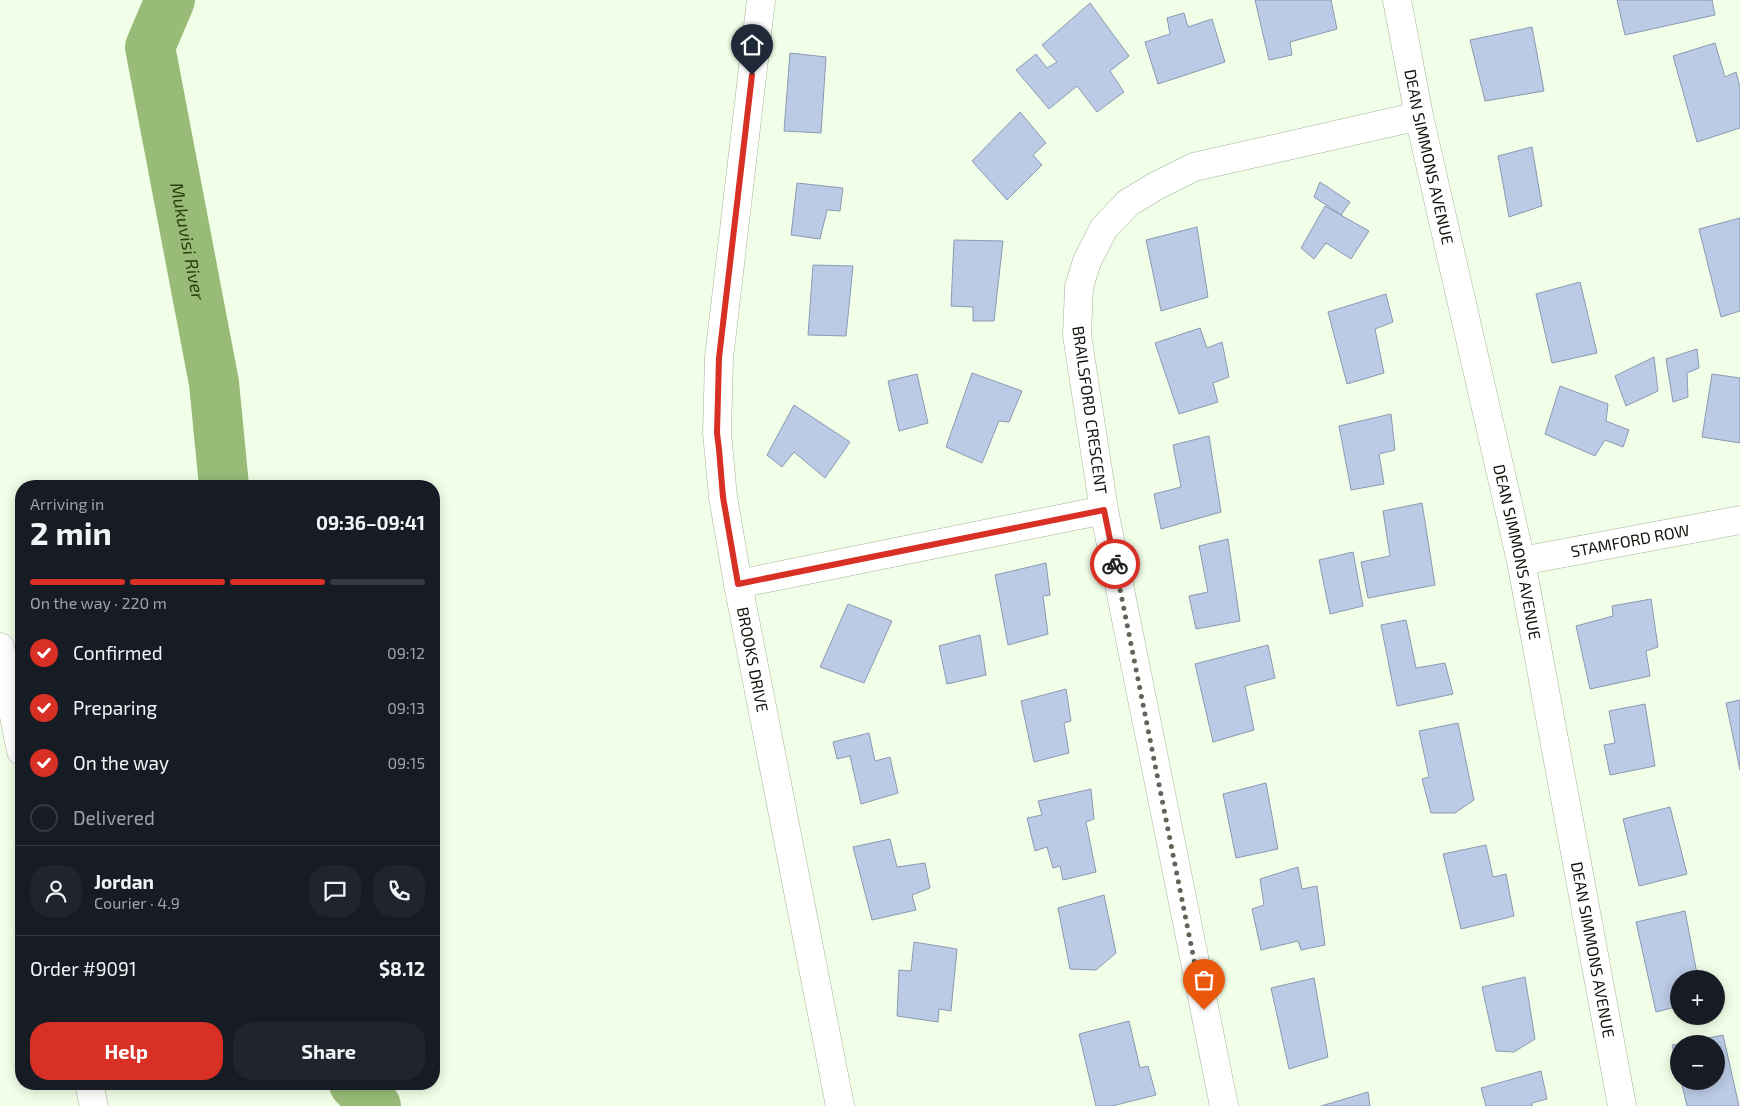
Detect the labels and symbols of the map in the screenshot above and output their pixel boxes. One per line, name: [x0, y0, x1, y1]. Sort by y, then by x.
pin: [731, 24, 773, 75]
street label: DEAN SIMMONS AVENUE: [1401, 67, 1458, 246]
water label: Mukuvisi River: [166, 181, 210, 303]
street label: BRAILSFORD CRESCENT: [1069, 324, 1112, 495]
street label: DEAN SIMMONS AVENUE: [1490, 462, 1545, 641]
street label: STAMFORD ROW: [1569, 520, 1691, 561]
courier: [1090, 539, 1140, 589]
street label: BROOKS DRIVE: [734, 605, 773, 714]
street label: DEAN SIMMONS AVENUE: [1568, 860, 1619, 1039]
pin: [1183, 959, 1225, 1010]

